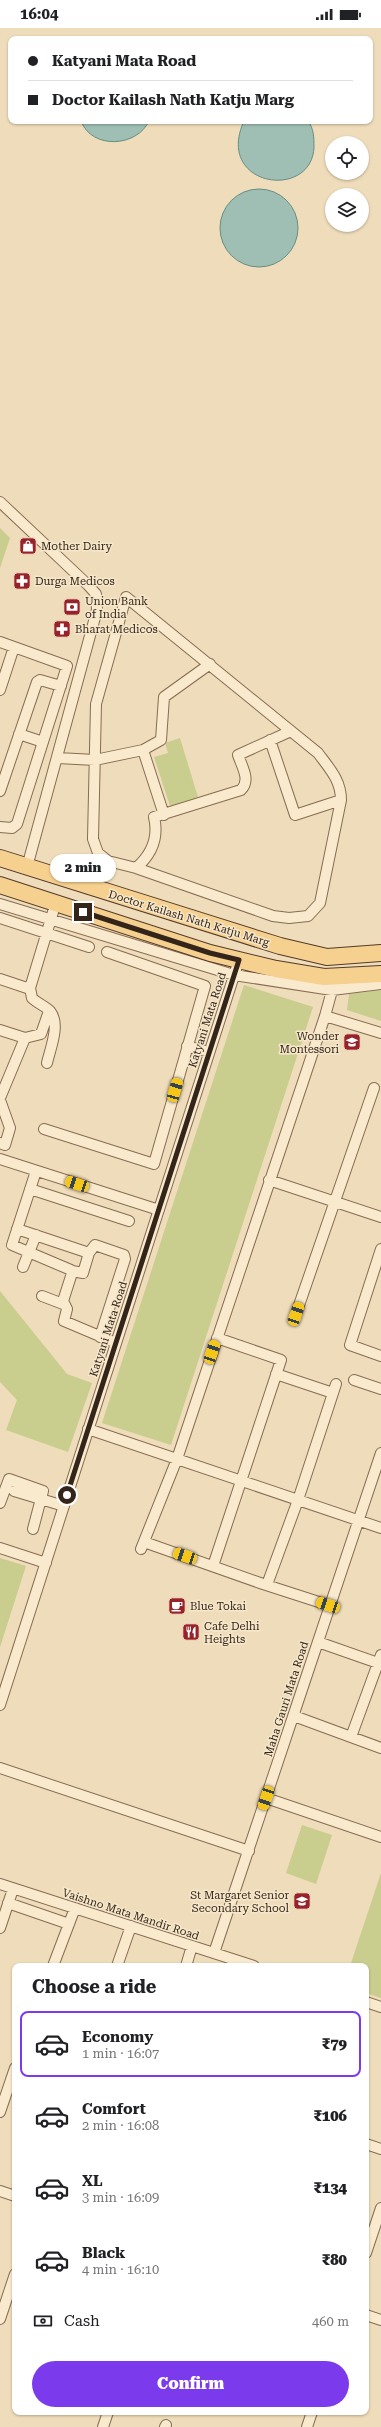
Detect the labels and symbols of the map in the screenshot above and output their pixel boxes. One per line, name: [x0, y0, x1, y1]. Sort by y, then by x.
shop icon: Mother Dairy: [18, 536, 38, 556]
place label: Mother Dairy: [41, 540, 112, 553]
pharmacy icon: Durga Medicos: [12, 571, 32, 591]
place label: Durga Medicos: [35, 575, 115, 588]
place label: Union Bank of India: [85, 595, 148, 621]
bank icon: Union Bank of India: [62, 597, 82, 617]
pharmacy icon: Bharat Medicos: [52, 619, 72, 639]
place label: Bharat Medicos: [75, 623, 158, 636]
callout: 2 min: [50, 854, 116, 882]
street label: Doctor Kailash Nath Katju Marg: [107, 888, 272, 949]
route end: [74, 903, 92, 921]
street label: Katyani Mata Road: [186, 971, 229, 1070]
place label: Wonder Montessori: [280, 1030, 339, 1056]
school or university icon: Wonder Montessori: [342, 1032, 362, 1052]
car: [166, 1077, 184, 1103]
car: [64, 1175, 90, 1193]
street label: Katyani Mata Road: [87, 1280, 130, 1379]
car: [286, 1301, 306, 1327]
car: [203, 1339, 221, 1365]
route start: [58, 1486, 76, 1504]
car: [172, 1546, 198, 1566]
cafe icon: Blue Tokai: [167, 1596, 187, 1616]
car: [315, 1596, 341, 1614]
place label: Blue Tokai: [190, 1600, 246, 1613]
place label: Cafe Delhi Heights: [204, 1620, 260, 1646]
restaurant icon: Cafe Delhi Heights: [181, 1622, 201, 1642]
street label: Maha Gauri Mata Road: [262, 1640, 311, 1758]
car: [256, 1785, 276, 1811]
street label: Vaishno Mata Mandir Road: [61, 1886, 201, 1943]
place label: St Margaret Senior Secondary School: [190, 1889, 290, 1915]
school or university icon: St Margaret Senior Secondary School: [292, 1891, 312, 1911]

